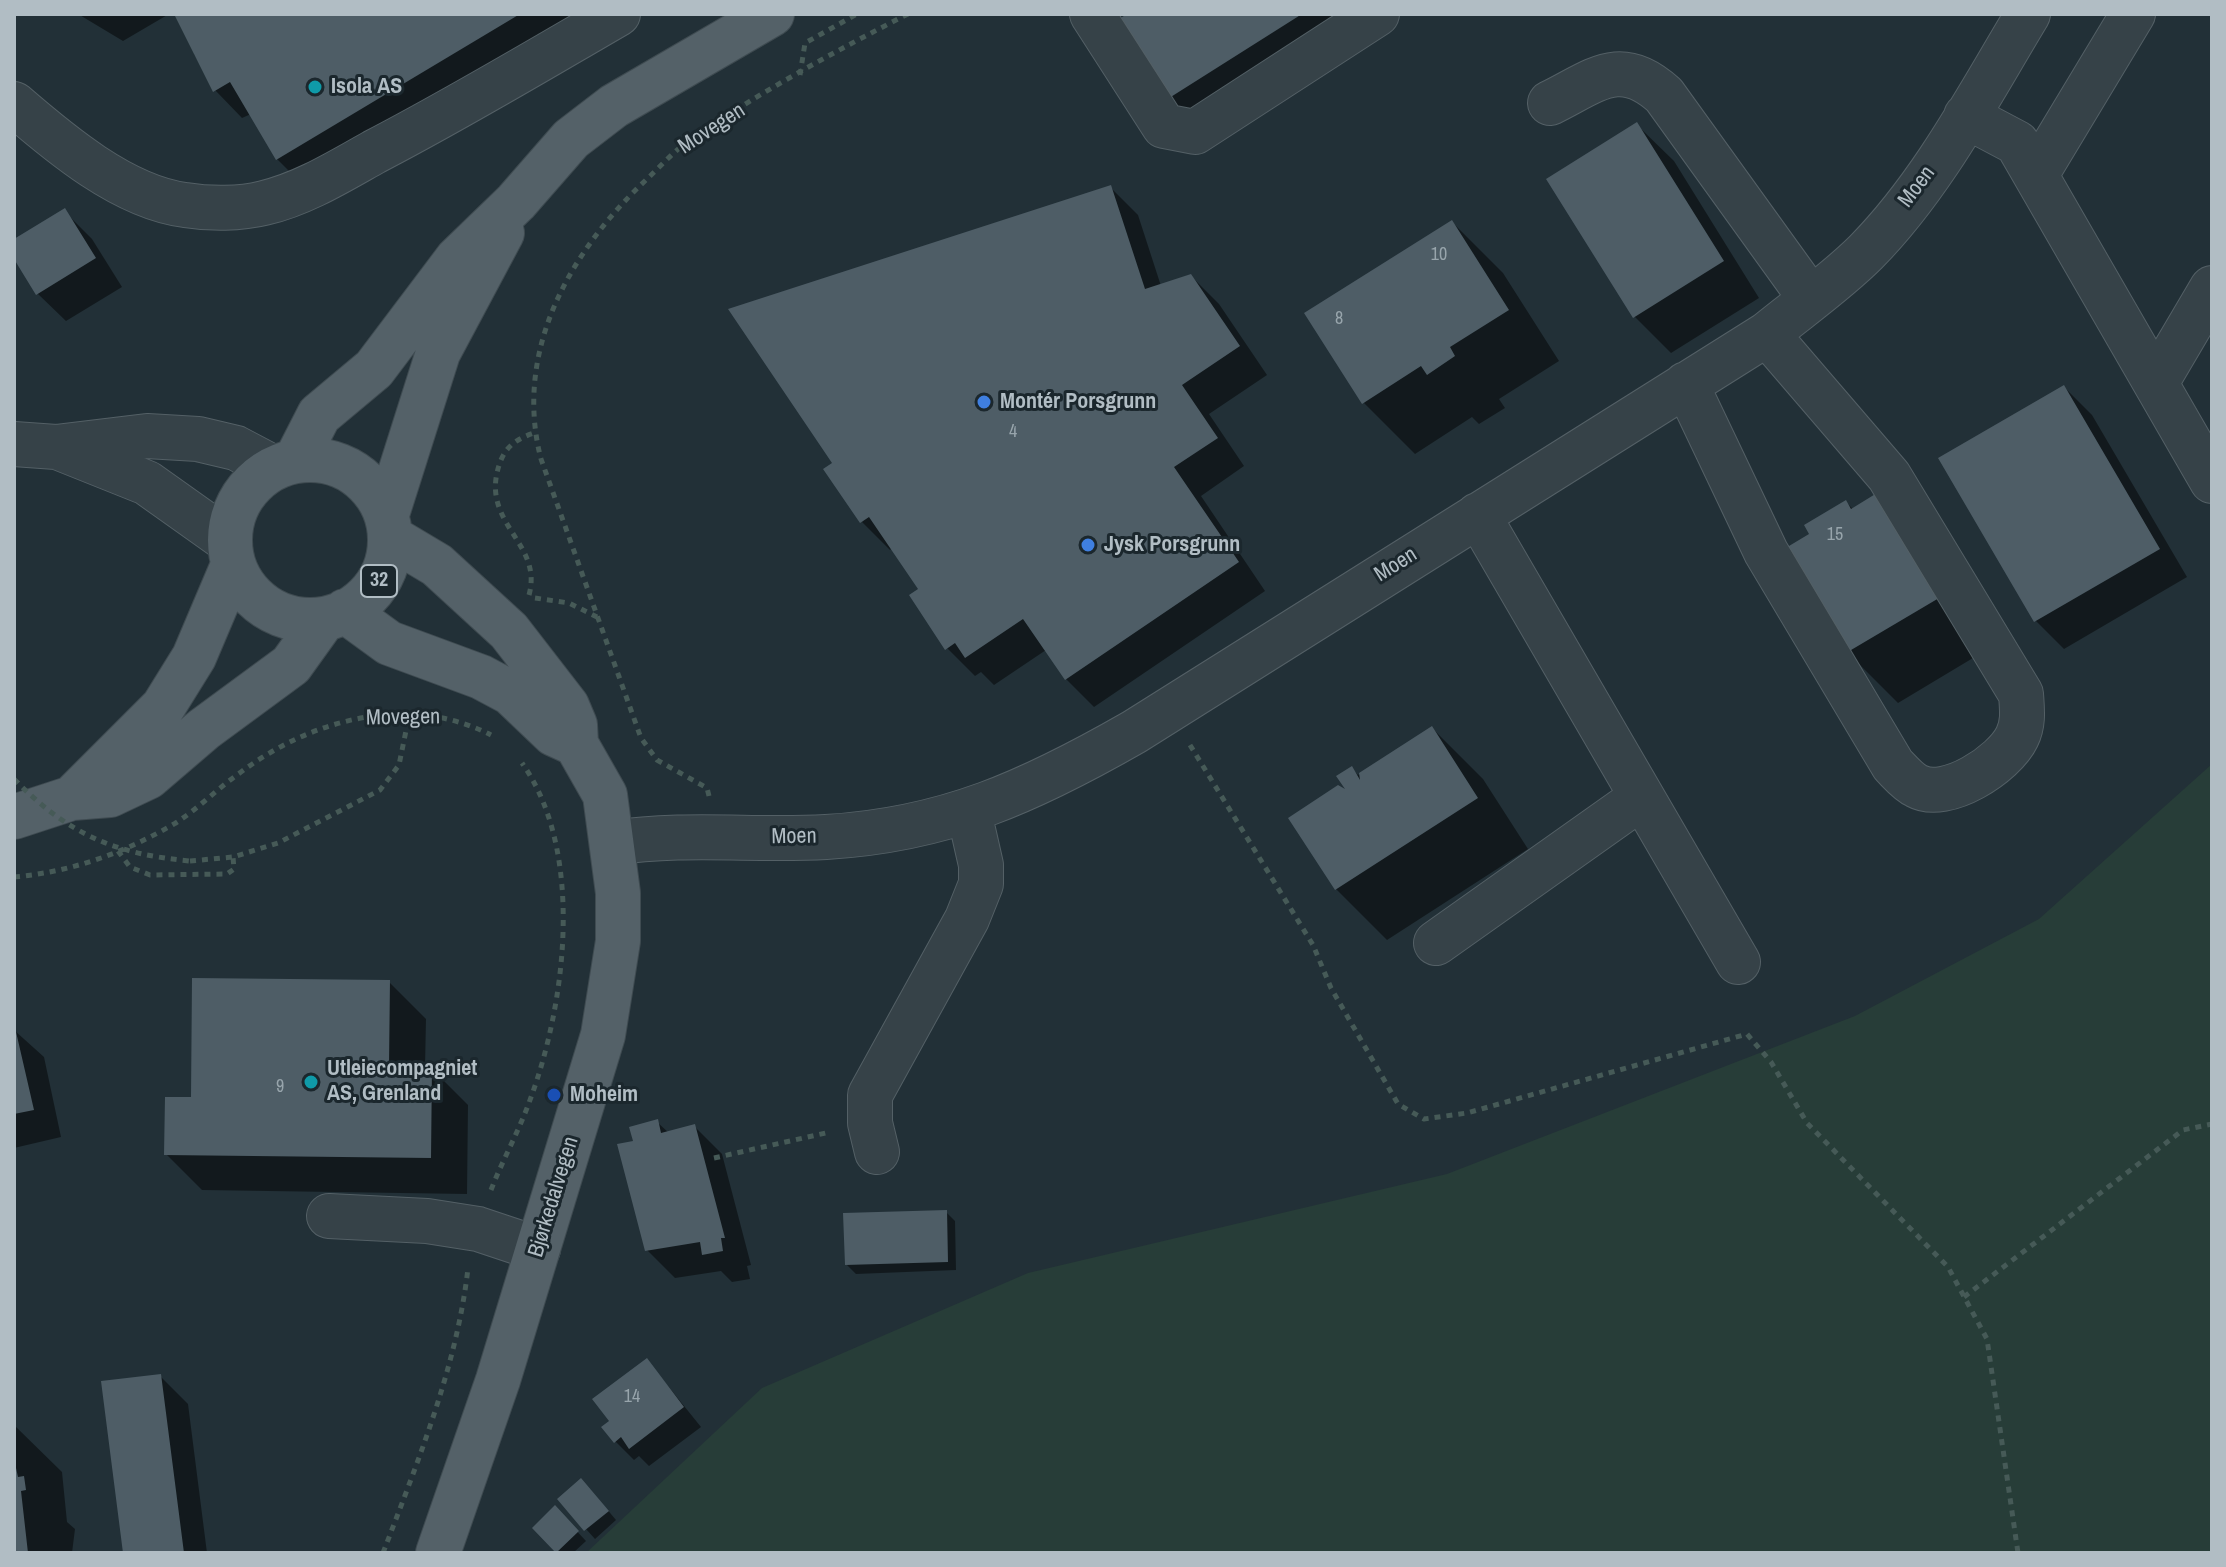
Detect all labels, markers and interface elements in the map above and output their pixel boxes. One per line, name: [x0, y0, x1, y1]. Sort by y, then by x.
place label: Isola AS: [331, 74, 402, 100]
marker: Isola AS: [306, 78, 324, 96]
street label: Movegen: [674, 98, 750, 160]
street label: Moen: [1893, 161, 1941, 213]
house number: 10: [1431, 244, 1447, 266]
house number: 8: [1335, 308, 1343, 330]
place label: Montér Porsgrunn: [1000, 389, 1156, 415]
marker: Montér Porsgrunn: [975, 393, 993, 411]
house number: 4: [1009, 421, 1017, 443]
house number: 15: [1827, 524, 1843, 546]
place label: Jysk Porsgrunn: [1104, 532, 1240, 558]
marker: Jysk Porsgrunn: [1079, 536, 1097, 554]
street label: Moen: [1370, 542, 1422, 588]
road number: 32: [361, 565, 397, 597]
street label: Movegen: [366, 704, 440, 732]
street label: Moen: [771, 823, 817, 851]
place label: Utleiecompagniet AS, Grenland: [327, 1056, 477, 1108]
marker: Utleiecompagniet AS, Grenland: [302, 1073, 320, 1091]
house number: 9: [276, 1076, 284, 1098]
place label: Moheim: [570, 1082, 638, 1108]
marker: Moheim: [545, 1086, 563, 1104]
street label: Bjørkedalvegen: [523, 1134, 585, 1260]
house number: 14: [624, 1386, 640, 1408]

